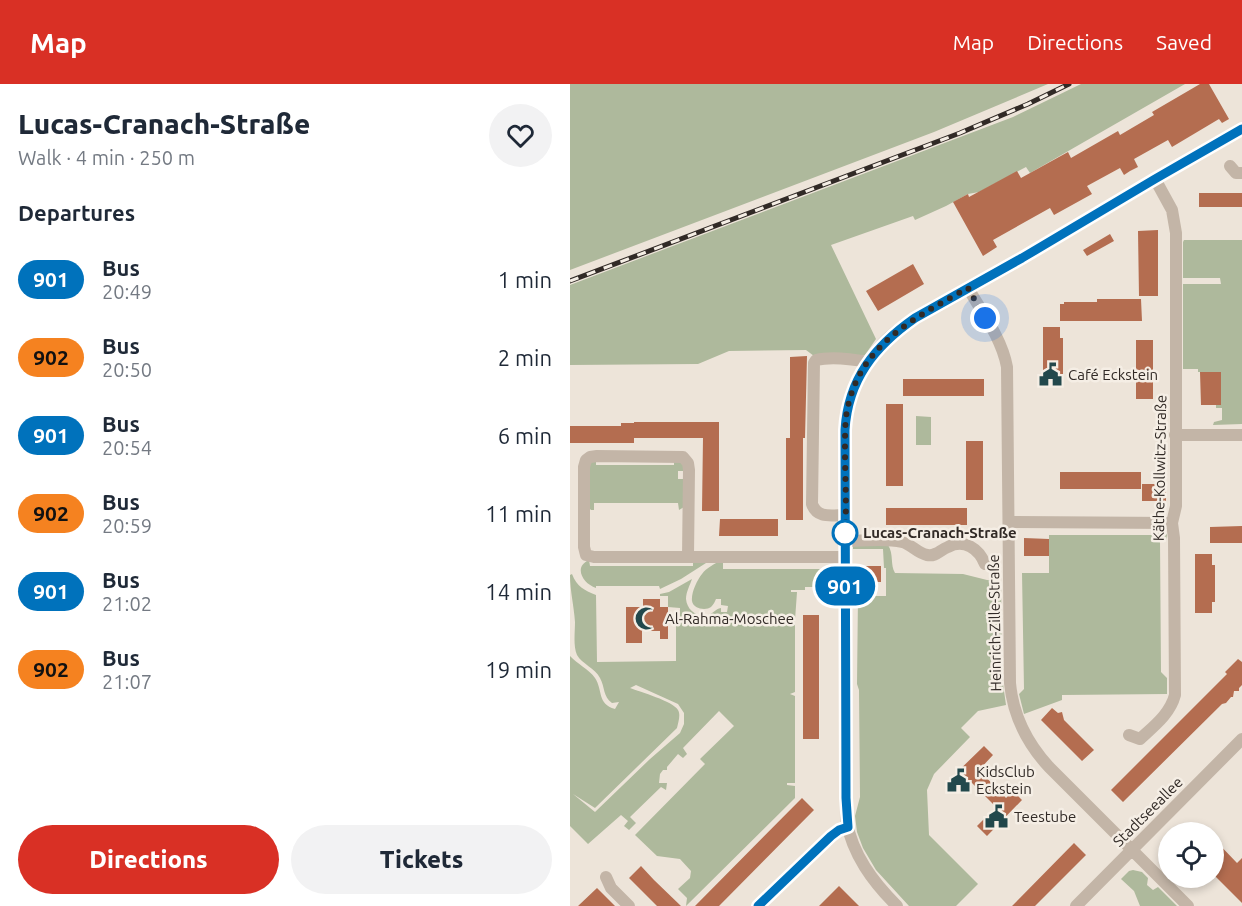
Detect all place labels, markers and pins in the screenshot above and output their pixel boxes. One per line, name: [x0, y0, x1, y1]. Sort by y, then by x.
public building icon: Café Eckstein: [1037, 362, 1063, 388]
place label: Café Eckstein: [1068, 366, 1158, 383]
marker: Lucas-Cranach-Straße: [832, 520, 858, 546]
place label: Lucas-Cranach-Straße: [863, 524, 1017, 541]
mosque icon: Al-Rahma-Moschee: [634, 606, 660, 632]
place label: Al-Rahma-Moschee: [665, 610, 794, 627]
place label: KidsClub Eckstein: [976, 763, 1035, 797]
public building icon: KidsClub Eckstein: [945, 768, 971, 794]
public building icon: Teestube: [983, 804, 1009, 830]
place label: Teestube: [1014, 808, 1076, 825]

